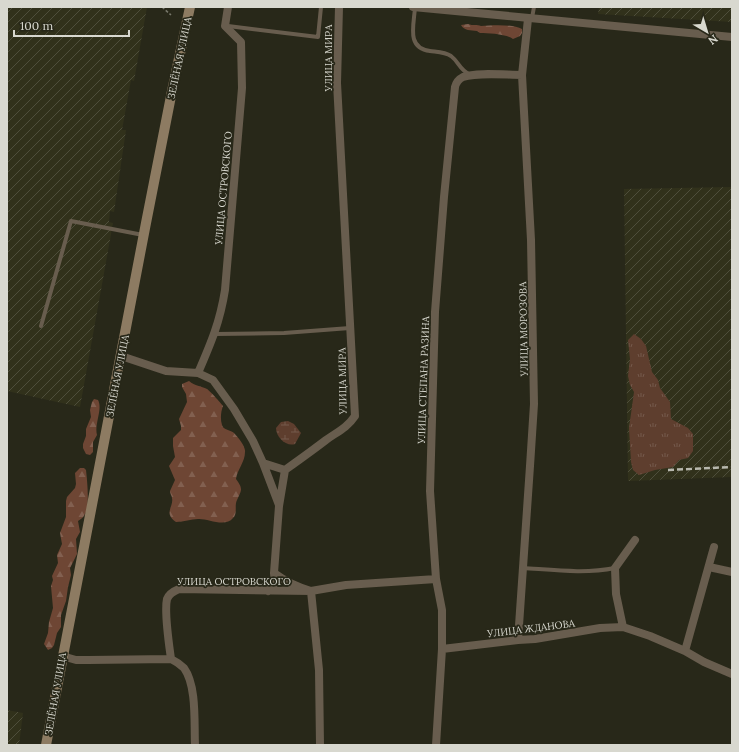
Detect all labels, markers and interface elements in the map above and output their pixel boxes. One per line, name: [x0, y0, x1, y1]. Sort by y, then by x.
scale bar: [14, 12, 129, 38]
north arrow: [687, 12, 727, 52]
street label: ЗЕЛЁНАЯ УЛИЦА: [164, 15, 195, 100]
text: 100 m: [20, 18, 53, 33]
street label: УЛИЦА МИРА: [322, 24, 335, 92]
text: N: [705, 32, 721, 48]
street label: УЛИЦА ОСТРОВСКОГО: [212, 131, 235, 246]
street label: УЛИЦА МОРОЗОВА: [516, 281, 531, 378]
street label: УЛИЦА СТЕПАНА РАЗИНА: [415, 315, 432, 445]
street label: ЗЕЛЁНАЯ УЛИЦА: [103, 333, 132, 418]
street label: УЛИЦА МИРА: [335, 347, 350, 415]
street label: УЛИЦА ОСТРОВСКОГО: [176, 575, 291, 588]
street label: УЛИЦА ЖДАНОВА: [485, 617, 576, 640]
street label: ЗЕЛЁНАЯ УЛИЦА: [42, 651, 69, 736]

